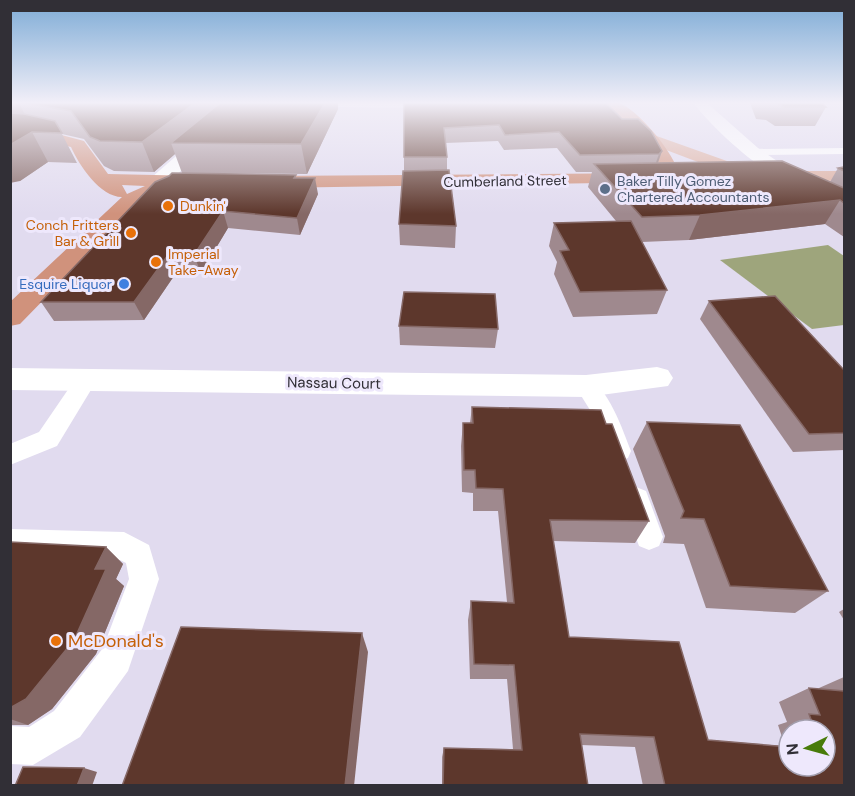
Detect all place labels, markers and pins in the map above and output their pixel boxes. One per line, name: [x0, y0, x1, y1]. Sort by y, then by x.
place label: Baker Tilly Gomez Chartered Accountants: [617, 172, 769, 206]
marker: Baker Tilly Gomez Chartered Accountants: [598, 182, 612, 196]
place label: Dunkin': [180, 197, 226, 215]
marker: Dunkin': [161, 199, 175, 213]
place label: Conch Fritters Bar & Grill: [26, 216, 119, 250]
marker: Conch Fritters Bar & Grill: [124, 226, 138, 240]
place label: Imperial Take-Away: [168, 245, 239, 279]
marker: Imperial Take-Away: [149, 255, 163, 269]
place label: Esquire Liquor: [19, 275, 112, 293]
marker: Esquire Liquor: [117, 277, 131, 291]
place label: McDonald's: [68, 629, 164, 653]
marker: McDonald's: [49, 634, 63, 648]

